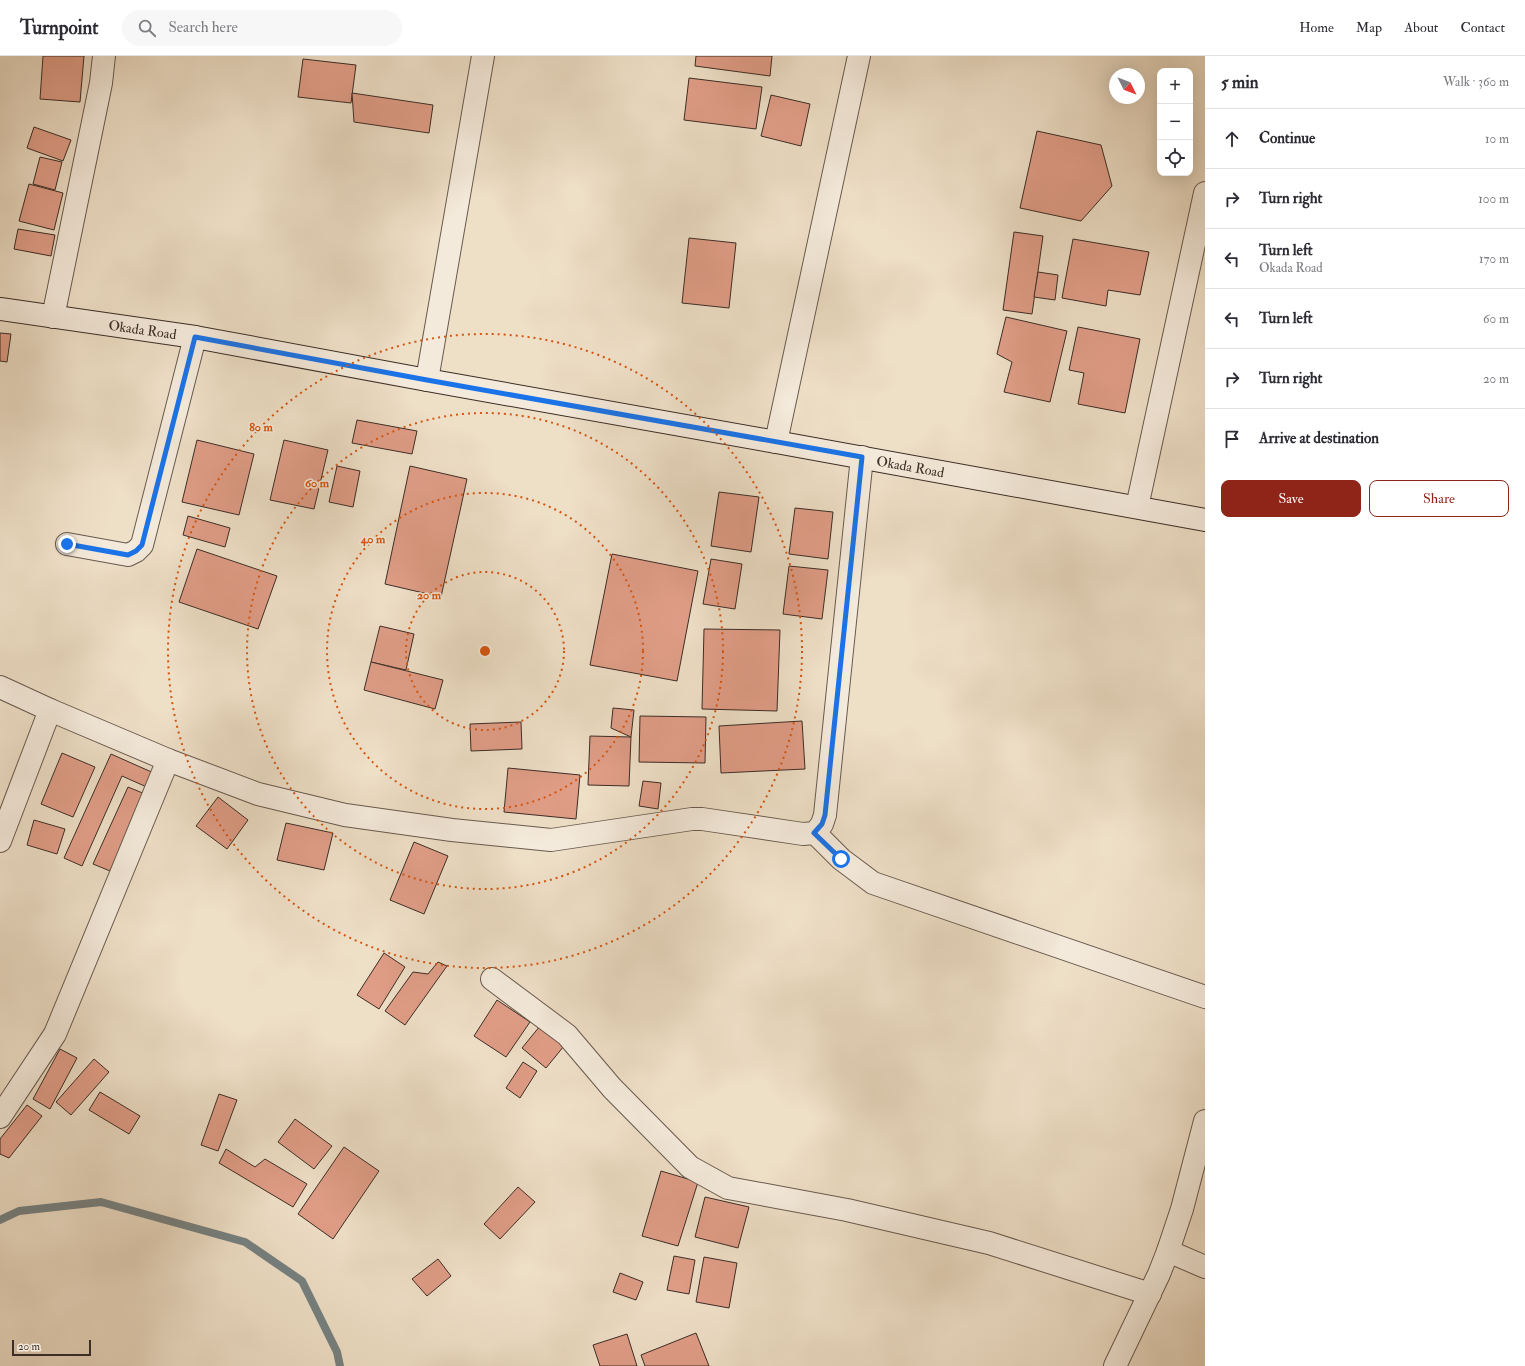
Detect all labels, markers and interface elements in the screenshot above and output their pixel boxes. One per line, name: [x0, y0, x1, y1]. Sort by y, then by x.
search box: [122, 10, 402, 46]
text: Turnpoint: [20, 16, 98, 40]
icon: search: [136, 17, 158, 39]
text: Search here: [168, 18, 238, 37]
text: Home: [1299, 19, 1334, 36]
text: Map: [1356, 19, 1382, 36]
text: About: [1404, 19, 1438, 36]
text: Contact: [1460, 19, 1505, 36]
north arrow: [1109, 68, 1145, 104]
map controls: [1157, 68, 1193, 176]
button: +: [1157, 68, 1193, 104]
text: 5 min: [1221, 72, 1259, 93]
text: Walk · 360 m: [1443, 74, 1509, 90]
button: −: [1157, 104, 1193, 140]
icon: ahead: [1221, 128, 1243, 150]
text: Continue: [1259, 129, 1315, 148]
text: 10 m: [1485, 131, 1509, 147]
button: locate: [1157, 140, 1193, 176]
icon: right: [1221, 188, 1243, 210]
text: Turn right: [1259, 189, 1322, 208]
text: 100 m: [1478, 191, 1509, 207]
text: Turn left: [1259, 241, 1313, 260]
icon: left: [1221, 248, 1243, 270]
text: 170 m: [1479, 251, 1509, 267]
text: Okada Road: [1259, 260, 1323, 276]
icon: left: [1221, 308, 1243, 330]
text: Turn left: [1259, 309, 1313, 328]
text: 60 m: [1483, 311, 1509, 327]
street label: Okada Road: [107, 317, 178, 343]
icon: right: [1221, 368, 1243, 390]
text: Turn right: [1259, 369, 1322, 388]
text: 20 m: [1483, 371, 1509, 387]
text: 80 m: [249, 420, 273, 435]
icon: arrive: [1221, 428, 1243, 450]
text: Arrive at destination: [1259, 429, 1379, 448]
street label: Okada Road: [875, 452, 946, 481]
text: 60 m: [305, 476, 330, 491]
button: Save: [1221, 480, 1361, 517]
button: Share: [1369, 480, 1509, 517]
text: 40 m: [360, 532, 386, 547]
route end: [58, 535, 76, 553]
text: 20 m: [417, 588, 442, 603]
centre of rings: [478, 644, 492, 658]
route start: [832, 850, 850, 868]
scale bar: [12, 1338, 91, 1357]
text: 20 m: [18, 1340, 40, 1353]

